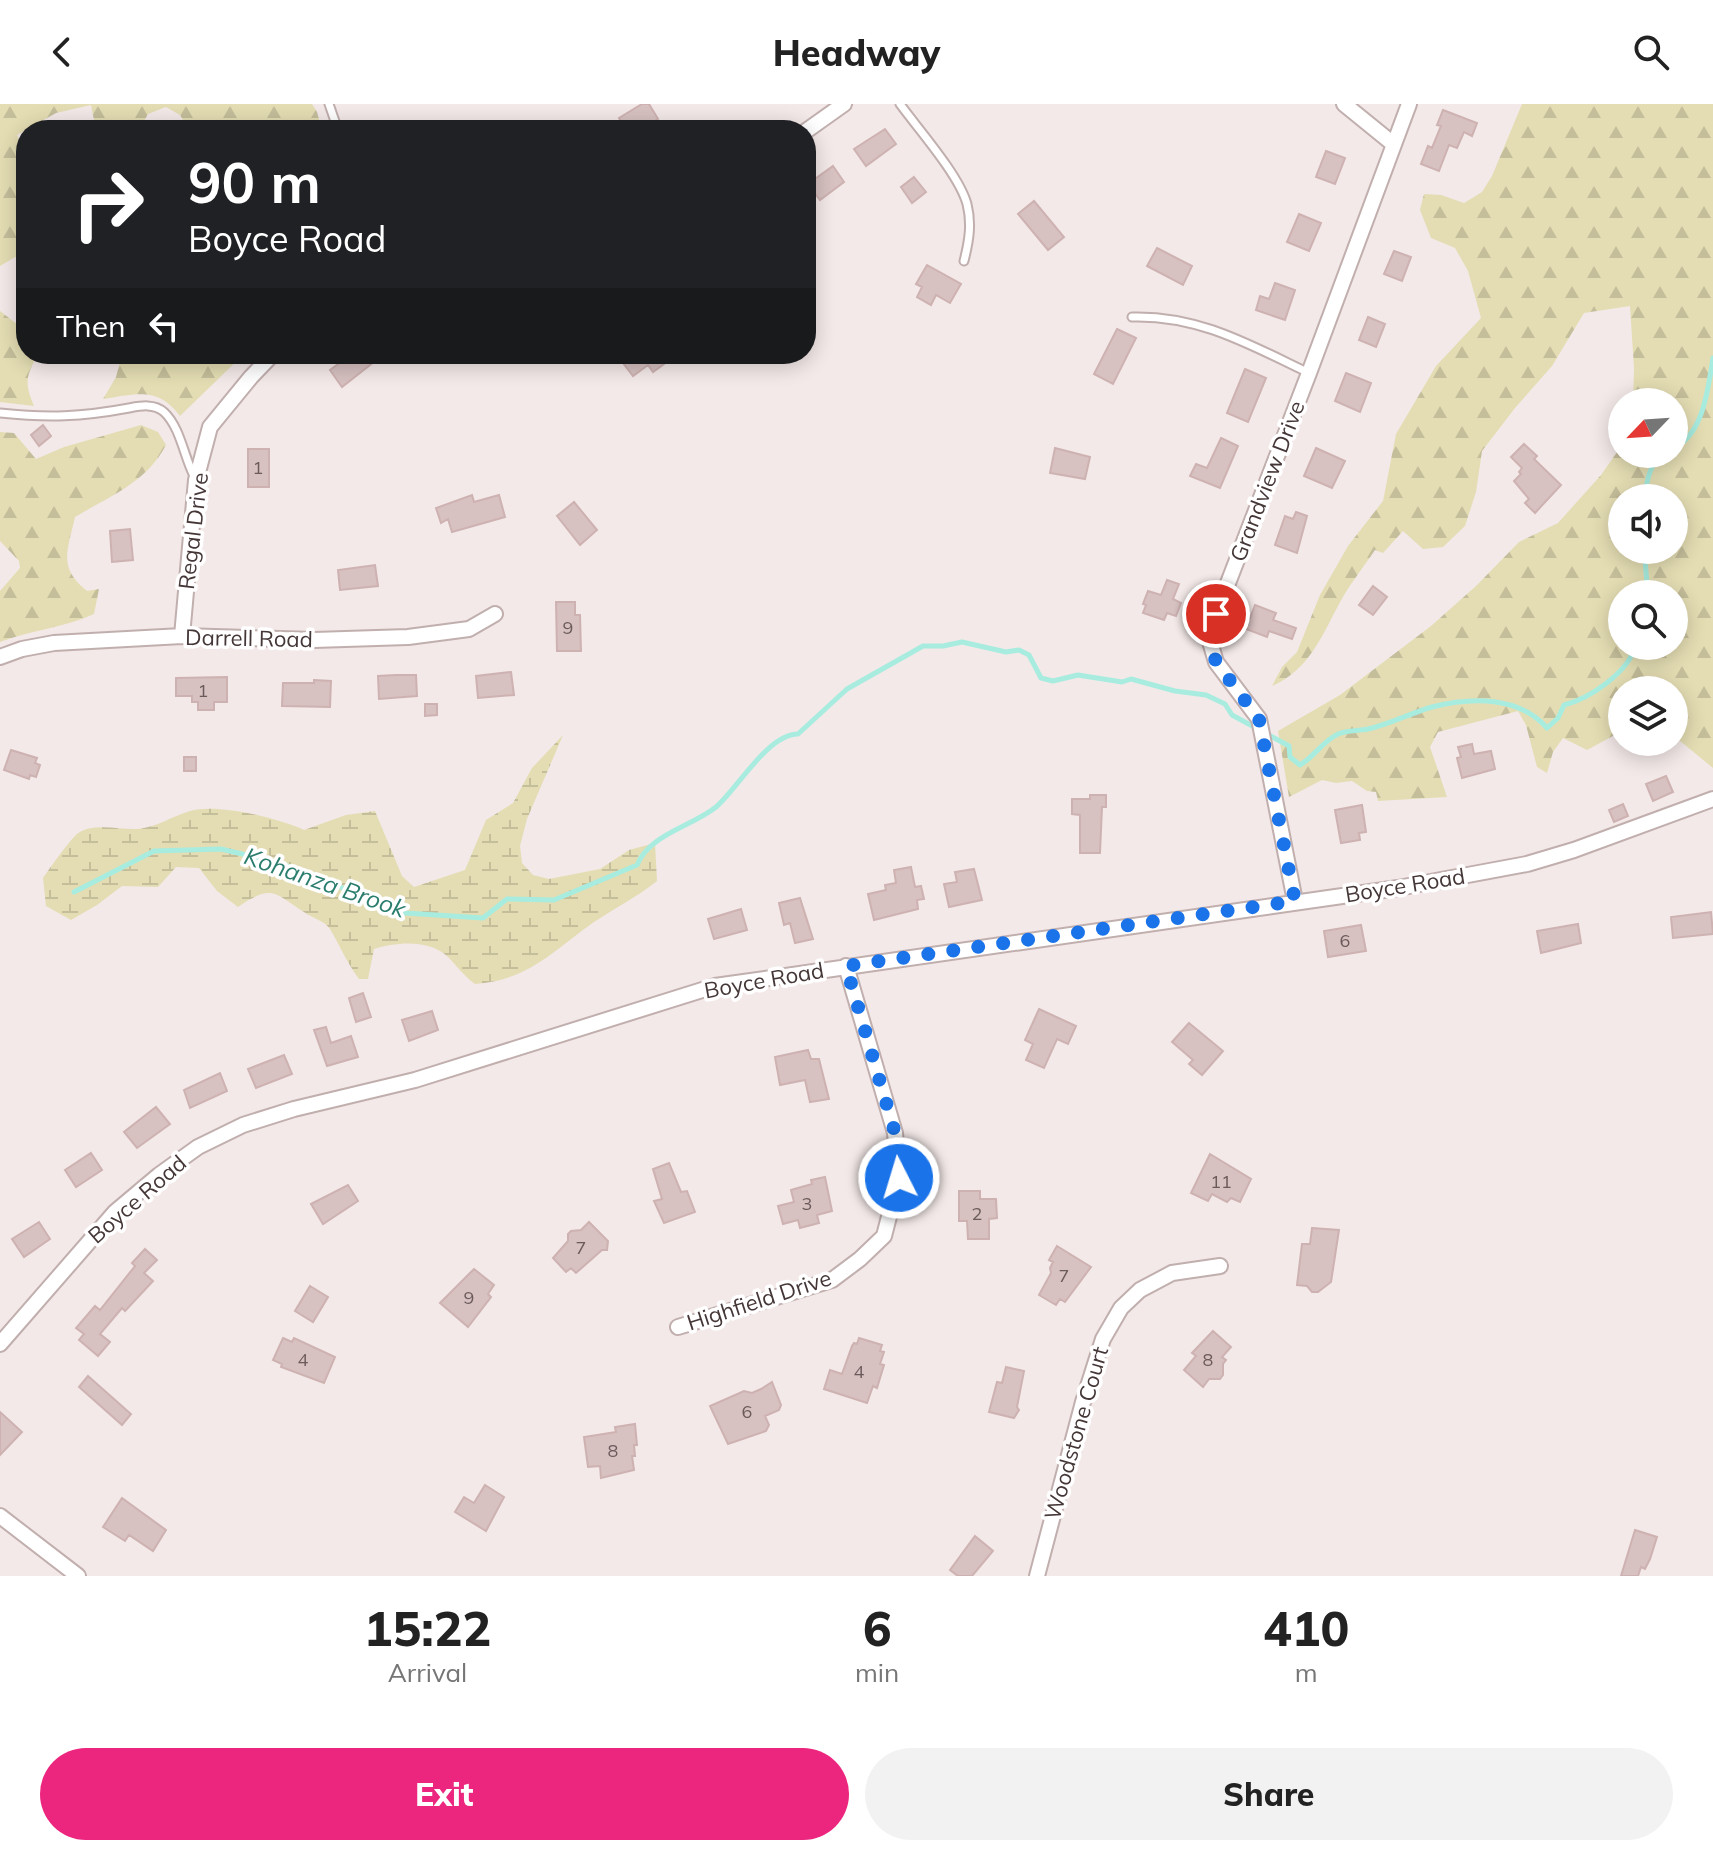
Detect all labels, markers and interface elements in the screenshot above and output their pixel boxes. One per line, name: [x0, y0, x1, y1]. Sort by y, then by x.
icon: back: [40, 30, 84, 74]
text: Headway: [773, 30, 940, 75]
icon: search: [1629, 30, 1673, 74]
text: 90 m: [188, 147, 321, 217]
icon: right: [56, 152, 160, 256]
text: Boyce Road: [188, 216, 386, 261]
icon: left: [142, 304, 186, 348]
text: Then: [56, 307, 126, 345]
north arrow: [1608, 388, 1688, 468]
map controls: [1608, 388, 1688, 756]
street label: Grandview Drive: [1223, 397, 1311, 565]
house number: 1: [253, 456, 263, 479]
street label: Regal Drive: [172, 471, 214, 591]
button: sound: [1608, 484, 1688, 564]
pin: [1182, 580, 1250, 648]
button: search: [1608, 580, 1688, 660]
icon: arrive: [1194, 592, 1238, 636]
house number: 9: [563, 616, 573, 639]
street label: Darrell Road: [185, 623, 313, 653]
button: layers: [1608, 676, 1688, 756]
house number: 1: [198, 679, 208, 702]
water label: Kohanza Brook: [241, 840, 411, 924]
street label: Boyce Road: [1343, 862, 1467, 908]
house number: 6: [1340, 929, 1350, 952]
street label: Boyce Road: [702, 956, 826, 1004]
position arrow: [857, 1136, 941, 1220]
street label: Boyce Road: [82, 1149, 192, 1249]
house number: 11: [1210, 1170, 1232, 1193]
house number: 3: [802, 1192, 812, 1215]
house number: 2: [972, 1202, 982, 1225]
house number: 7: [576, 1236, 586, 1259]
street label: Highfield Drive: [683, 1263, 835, 1337]
house number: 7: [1059, 1264, 1069, 1287]
house number: 9: [464, 1286, 474, 1309]
street label: Woodstone Court: [1038, 1343, 1114, 1523]
house number: 4: [298, 1348, 309, 1371]
house number: 8: [1203, 1348, 1213, 1371]
house number: 4: [854, 1360, 865, 1383]
house number: 6: [742, 1400, 752, 1423]
house number: 8: [608, 1439, 618, 1462]
text: 15:22: [364, 1598, 491, 1658]
text: 6: [863, 1598, 892, 1658]
text: 410: [1263, 1598, 1349, 1658]
text: Arrival: [388, 1656, 467, 1689]
text: min: [855, 1656, 899, 1689]
text: m: [1295, 1656, 1318, 1689]
button: Exit: [40, 1748, 849, 1840]
button: Share: [865, 1748, 1673, 1840]

